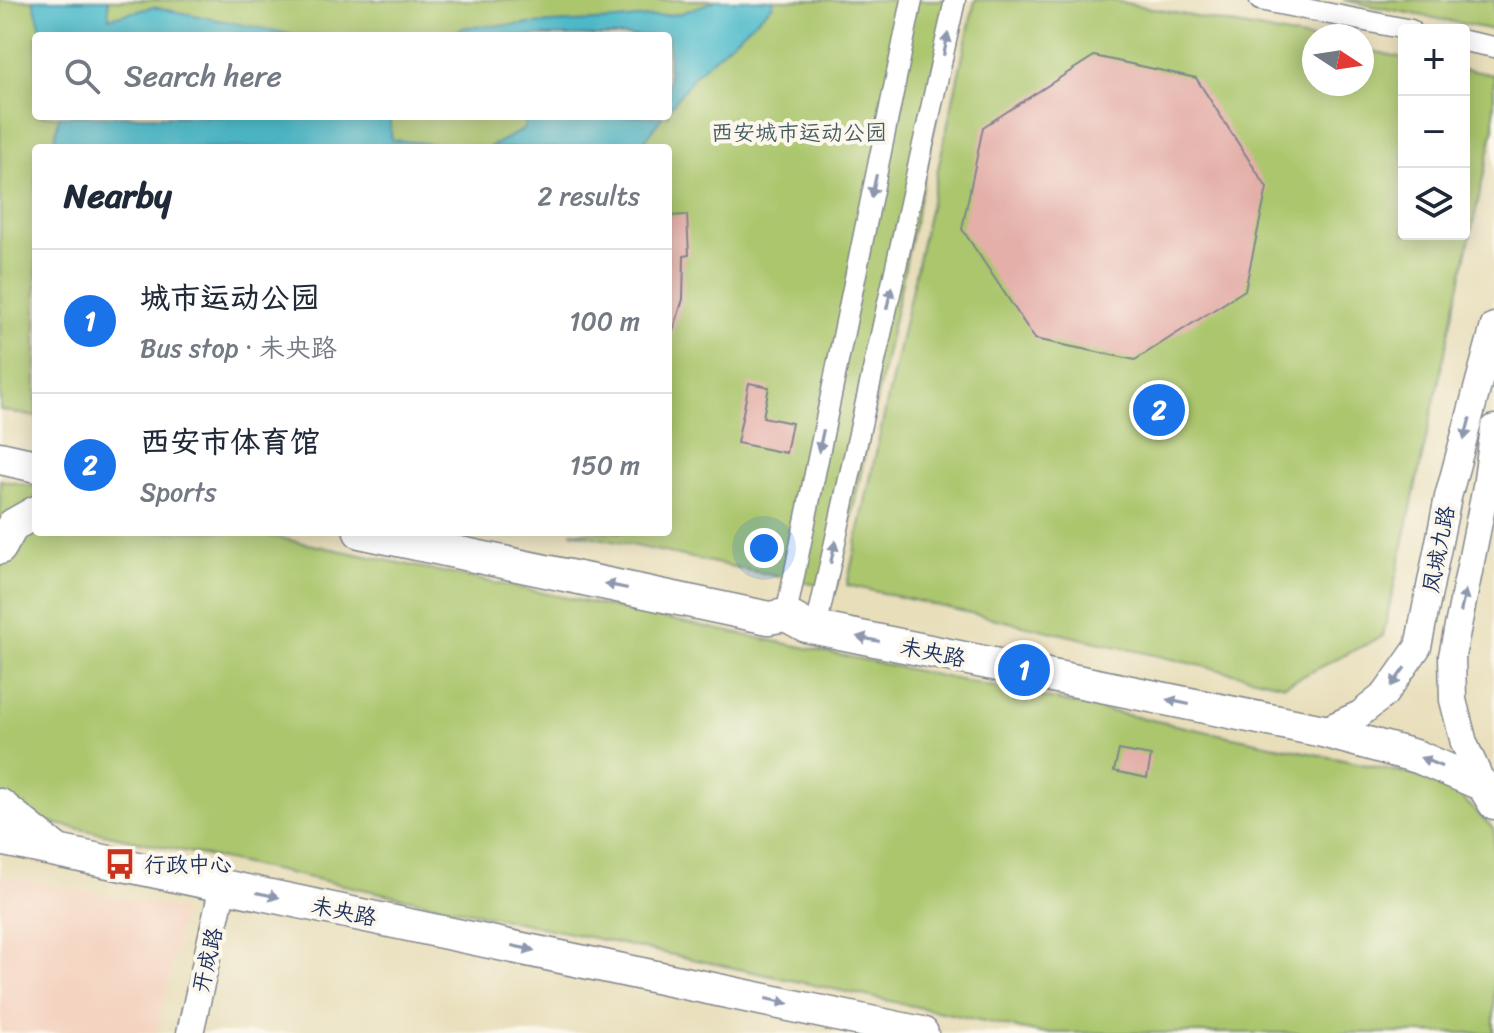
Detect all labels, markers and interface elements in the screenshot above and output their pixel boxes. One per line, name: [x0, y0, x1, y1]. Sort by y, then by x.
north arrow: [1302, 24, 1374, 96]
map controls: [1398, 24, 1470, 240]
button: +: [1398, 24, 1470, 96]
search box: [32, 32, 672, 120]
one-way arrow: [940, 32, 953, 57]
text: Search here: [124, 49, 282, 103]
icon: search: [60, 54, 104, 98]
button: −: [1398, 96, 1470, 168]
park label: 西安城市运动公园: [711, 113, 887, 152]
text: Nearby: [64, 166, 172, 226]
button: layers: [1398, 168, 1470, 240]
text: 2 results: [538, 173, 640, 219]
one-way arrow: [867, 174, 880, 199]
text: 城市运动公园: [140, 271, 320, 325]
one-way arrow: [883, 285, 896, 310]
text: 1: [84, 298, 96, 344]
text: 100 m: [569, 298, 640, 344]
text: Bus stop · 未央路: [140, 325, 337, 371]
pin: 2: [1133, 380, 1185, 440]
text: 西安市体育馆: [140, 415, 320, 469]
one-way arrow: [1460, 416, 1472, 441]
one-way arrow: [815, 429, 827, 454]
text: 2: [82, 442, 98, 488]
text: 150 m: [570, 442, 640, 488]
text: Sports: [140, 469, 216, 515]
street label: 凤城九路: [1411, 502, 1466, 596]
your location: [744, 528, 784, 568]
one-way arrow: [827, 539, 840, 564]
one-way arrow: [603, 579, 628, 592]
one-way arrow: [1457, 588, 1470, 613]
street label: 未央路: [897, 627, 969, 678]
one-way arrow: [856, 632, 881, 644]
pin: 1: [998, 640, 1050, 700]
one-way arrow: [1390, 667, 1406, 687]
one-way arrow: [1165, 695, 1190, 708]
one-way arrow: [1419, 756, 1442, 769]
place label: 行政中心: [144, 845, 232, 884]
bus stop icon: 行政中心: [103, 847, 137, 881]
street label: 未央路: [308, 886, 380, 937]
one-way arrow: [256, 890, 281, 902]
street label: 开成路: [181, 924, 234, 997]
one-way arrow: [511, 942, 536, 955]
one-way arrow: [765, 995, 790, 1008]

